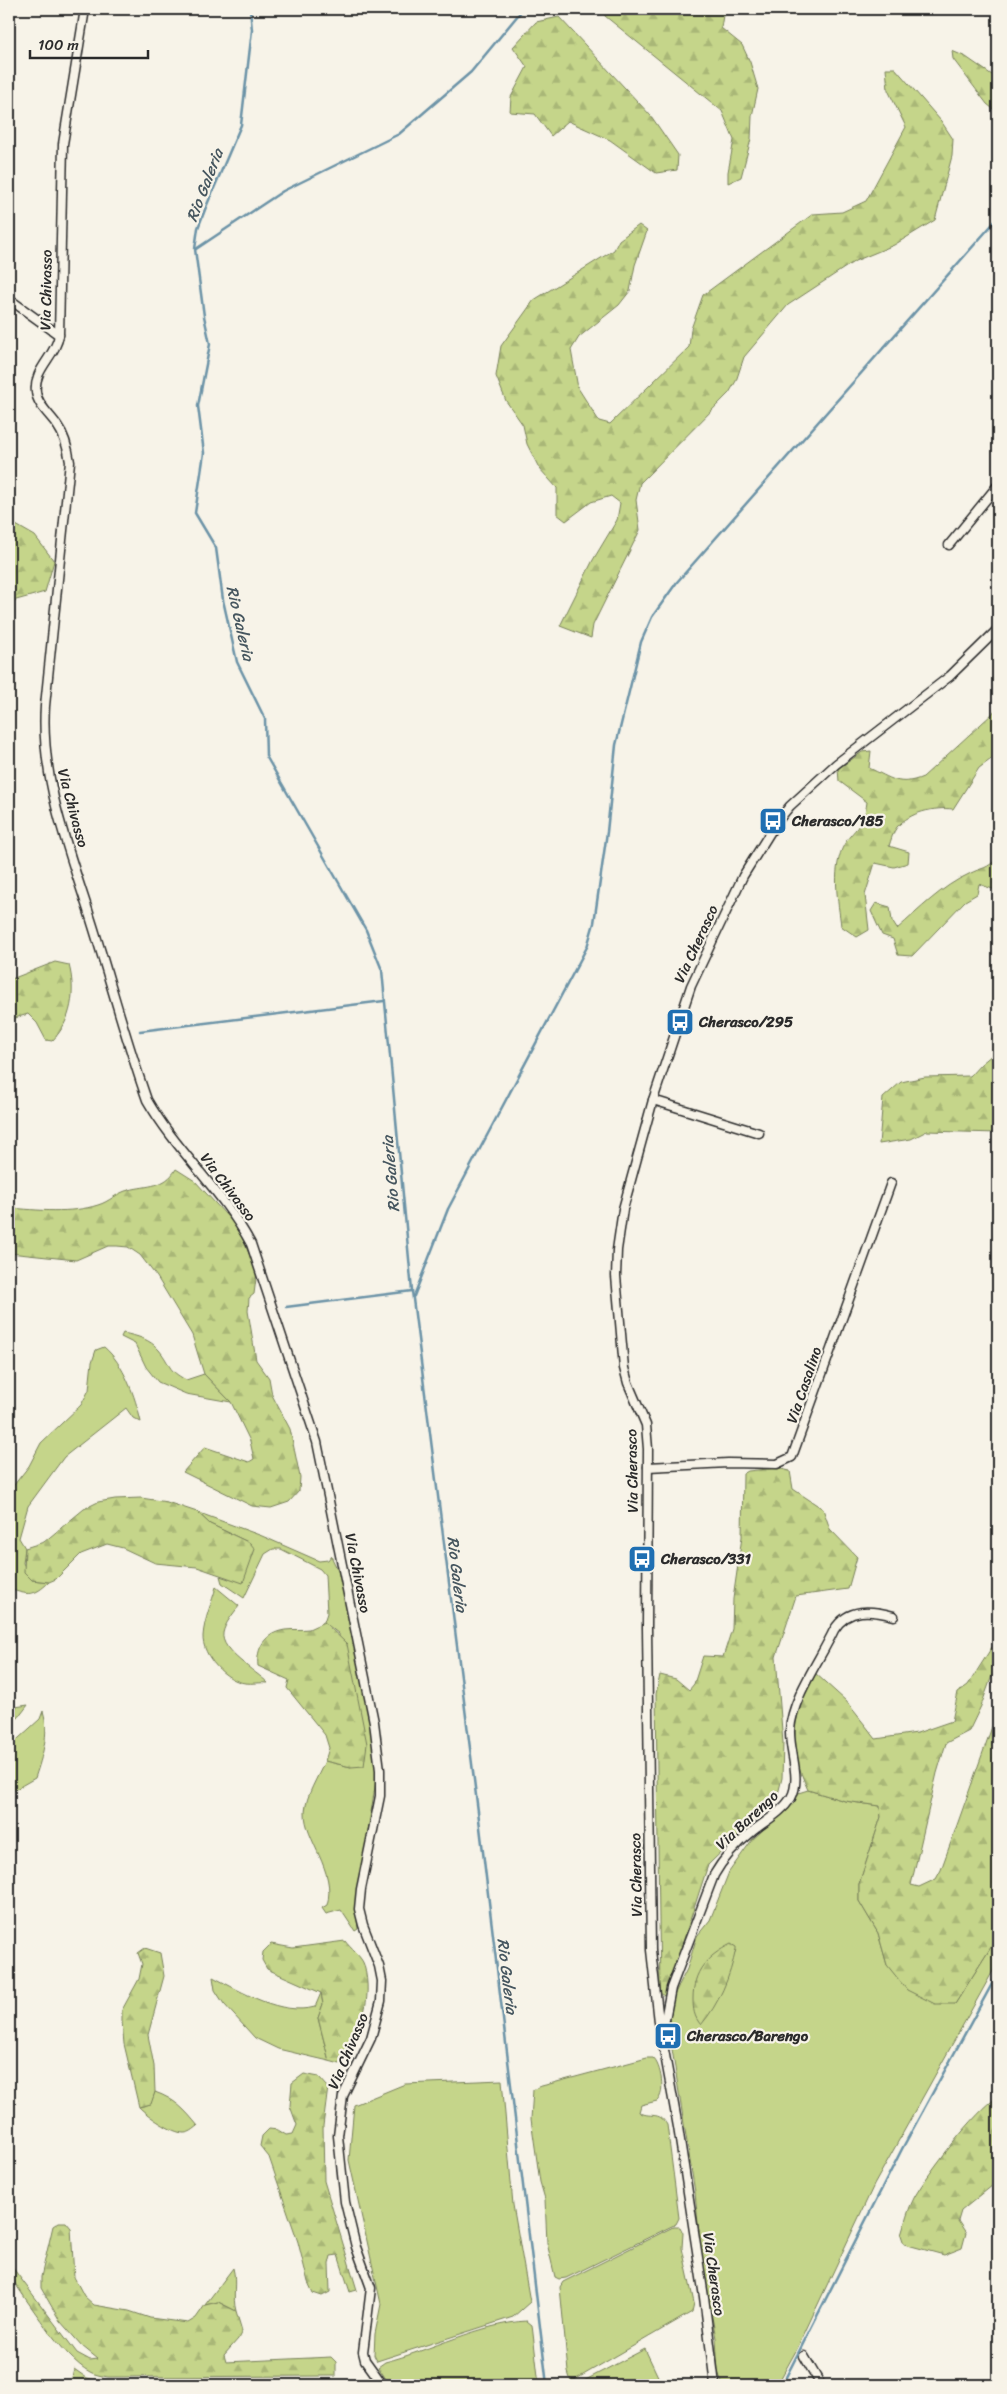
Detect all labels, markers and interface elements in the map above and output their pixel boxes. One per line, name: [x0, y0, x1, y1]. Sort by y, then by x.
scale bar: [30, 28, 148, 60]
text: 100 m: [38, 32, 79, 58]
water label: Rio Galeria: [177, 143, 232, 226]
street label: Via Chivasso: [32, 249, 60, 331]
water label: Rio Galeria: [218, 583, 264, 665]
street label: Via Chivasso: [50, 766, 96, 851]
bus stop icon: Cherasco/185: [758, 806, 788, 836]
place label: Cherasco/185: [791, 808, 884, 834]
street label: Via Cherasco: [666, 900, 726, 988]
bus stop icon: Cherasco/295: [665, 1007, 695, 1037]
place label: Cherasco/295: [698, 1009, 793, 1035]
water label: Rio Galeria: [373, 1133, 408, 1213]
street label: Via Chivasso: [193, 1147, 263, 1227]
street label: Via Casalino: [779, 1343, 829, 1427]
street label: Via Cherasco: [618, 1428, 646, 1513]
street label: Via Chivasso: [338, 1531, 379, 1616]
water label: Rio Galeria: [438, 1534, 477, 1616]
bus stop icon: Cherasco/331: [627, 1544, 657, 1574]
place label: Cherasco/331: [660, 1546, 752, 1572]
street label: Via Barengo: [709, 1783, 785, 1856]
street label: Via Cherasco: [622, 1832, 650, 1917]
water label: Rio Galeria: [488, 1936, 527, 2018]
street label: Via Chivasso: [320, 2008, 376, 2093]
bus stop icon: Cherasco/Barengo: [653, 2021, 683, 2051]
place label: Cherasco/Barengo: [686, 2023, 809, 2049]
street label: Via Cherasco: [695, 2231, 733, 2318]

